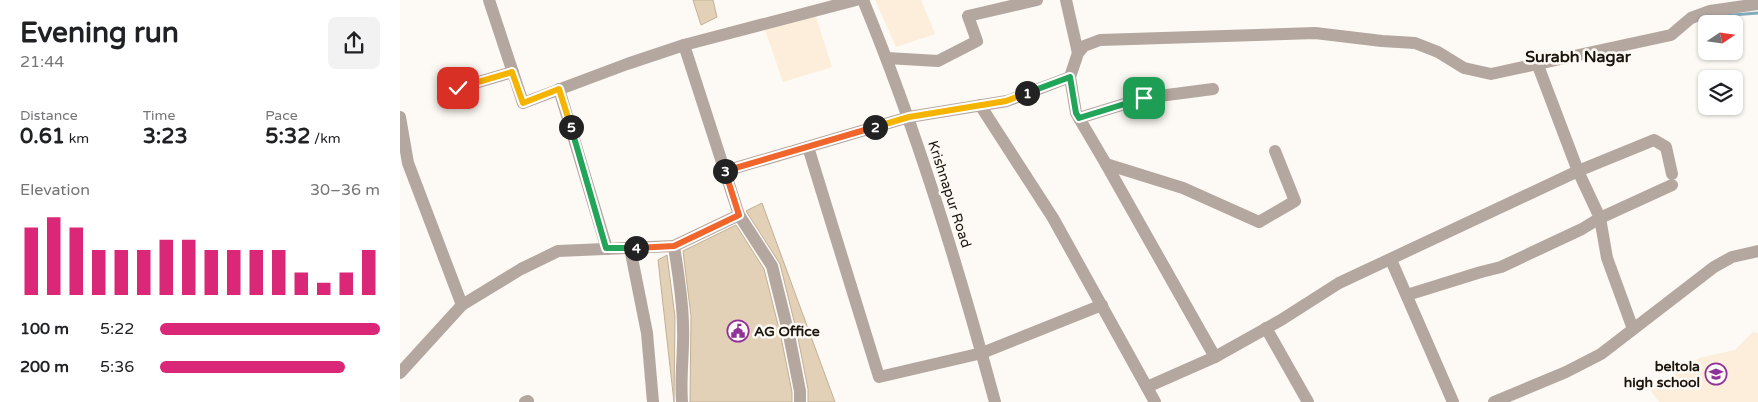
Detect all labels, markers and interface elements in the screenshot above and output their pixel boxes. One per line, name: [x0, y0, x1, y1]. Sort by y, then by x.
north arrow: [1698, 15, 1742, 60]
map controls: [1698, 15, 1743, 115]
text: Evening run: [20, 16, 179, 50]
button: share: [328, 17, 380, 69]
district label: Surabh Nagar: [1525, 47, 1632, 67]
text: 21:44: [20, 52, 64, 72]
pin: [437, 67, 479, 109]
button: layers: [1698, 70, 1743, 115]
icon: check: [444, 74, 472, 102]
pin: [1123, 77, 1165, 119]
pin: 1: [1014, 80, 1040, 106]
icon: arrive: [1130, 84, 1158, 112]
text: 1: [1023, 85, 1032, 102]
text: Distance: [20, 107, 78, 124]
text: Time: [143, 107, 175, 124]
text: Pace: [265, 107, 298, 124]
pin: 5: [558, 114, 584, 140]
pin: 2: [862, 114, 888, 140]
text: 5: [567, 119, 576, 136]
text: 2: [871, 119, 880, 136]
text: 0.61: [20, 124, 65, 149]
text: 3:23: [143, 124, 188, 149]
text: 5:32: [265, 124, 310, 149]
text: km: [65, 130, 89, 147]
text: /km: [310, 130, 341, 147]
street label: Krishnapur Road: [924, 139, 975, 250]
pin: 3: [712, 158, 738, 184]
text: 3: [721, 163, 730, 180]
text: Elevation: [20, 180, 90, 200]
text: 30–36 m: [310, 180, 380, 200]
pin: 4: [624, 236, 648, 260]
text: 4: [632, 240, 641, 257]
text: 100 m: [20, 319, 69, 339]
text: 5:22: [100, 319, 134, 339]
public building icon: AG Office: [726, 319, 750, 343]
place label: AG Office: [754, 323, 820, 340]
text: 200 m: [20, 357, 69, 377]
text: 5:36: [100, 357, 134, 377]
place label: beltola high school: [1624, 358, 1700, 391]
school or university icon: beltola high school: [1704, 362, 1728, 386]

